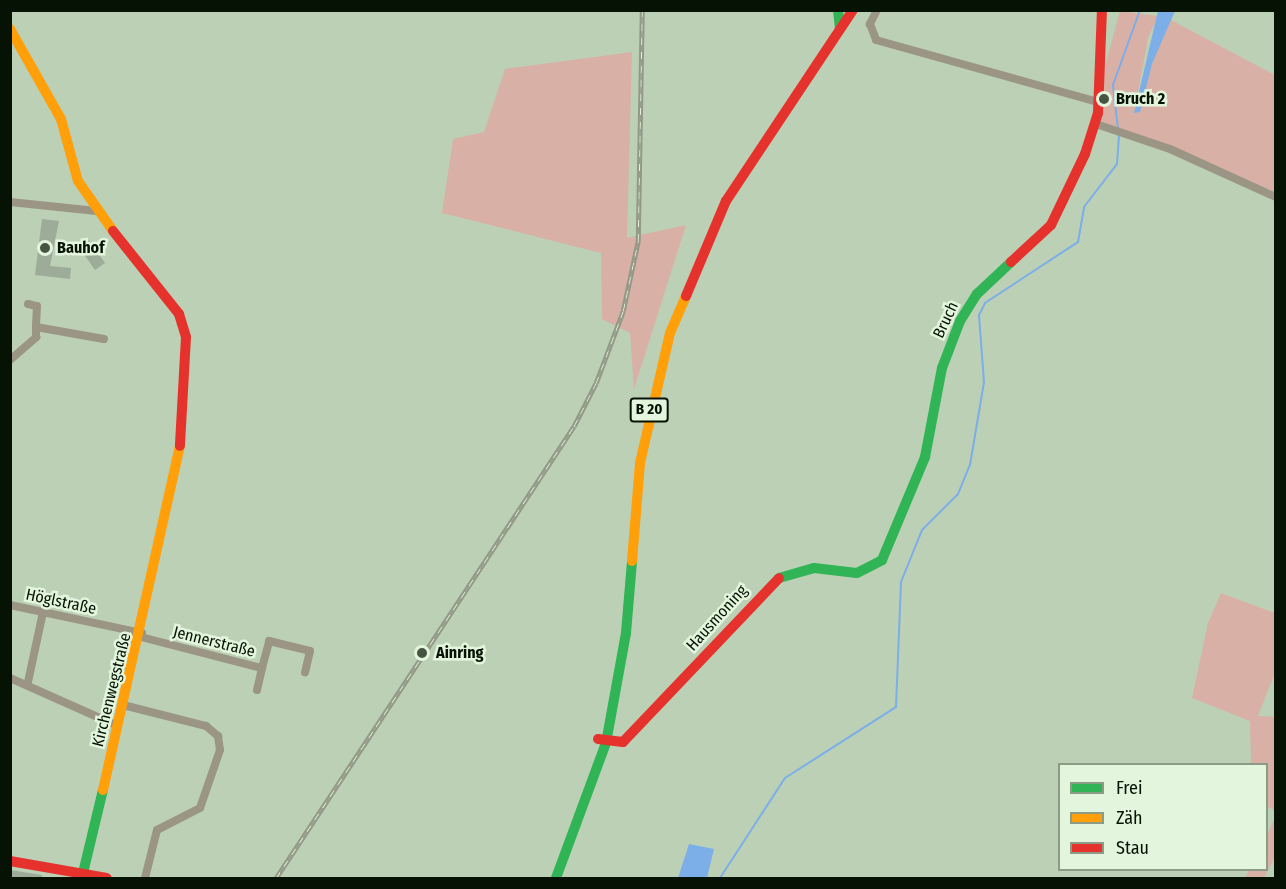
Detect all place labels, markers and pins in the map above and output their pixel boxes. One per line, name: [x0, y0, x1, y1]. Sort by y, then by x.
place label: Bruch 2: [1116, 89, 1165, 109]
marker: Bruch 2: [1097, 92, 1111, 106]
place label: Bauhof: [57, 238, 104, 258]
marker: Bauhof: [38, 241, 52, 255]
place label: Ainring: [436, 643, 484, 663]
marker: Ainring: [413, 644, 431, 662]

